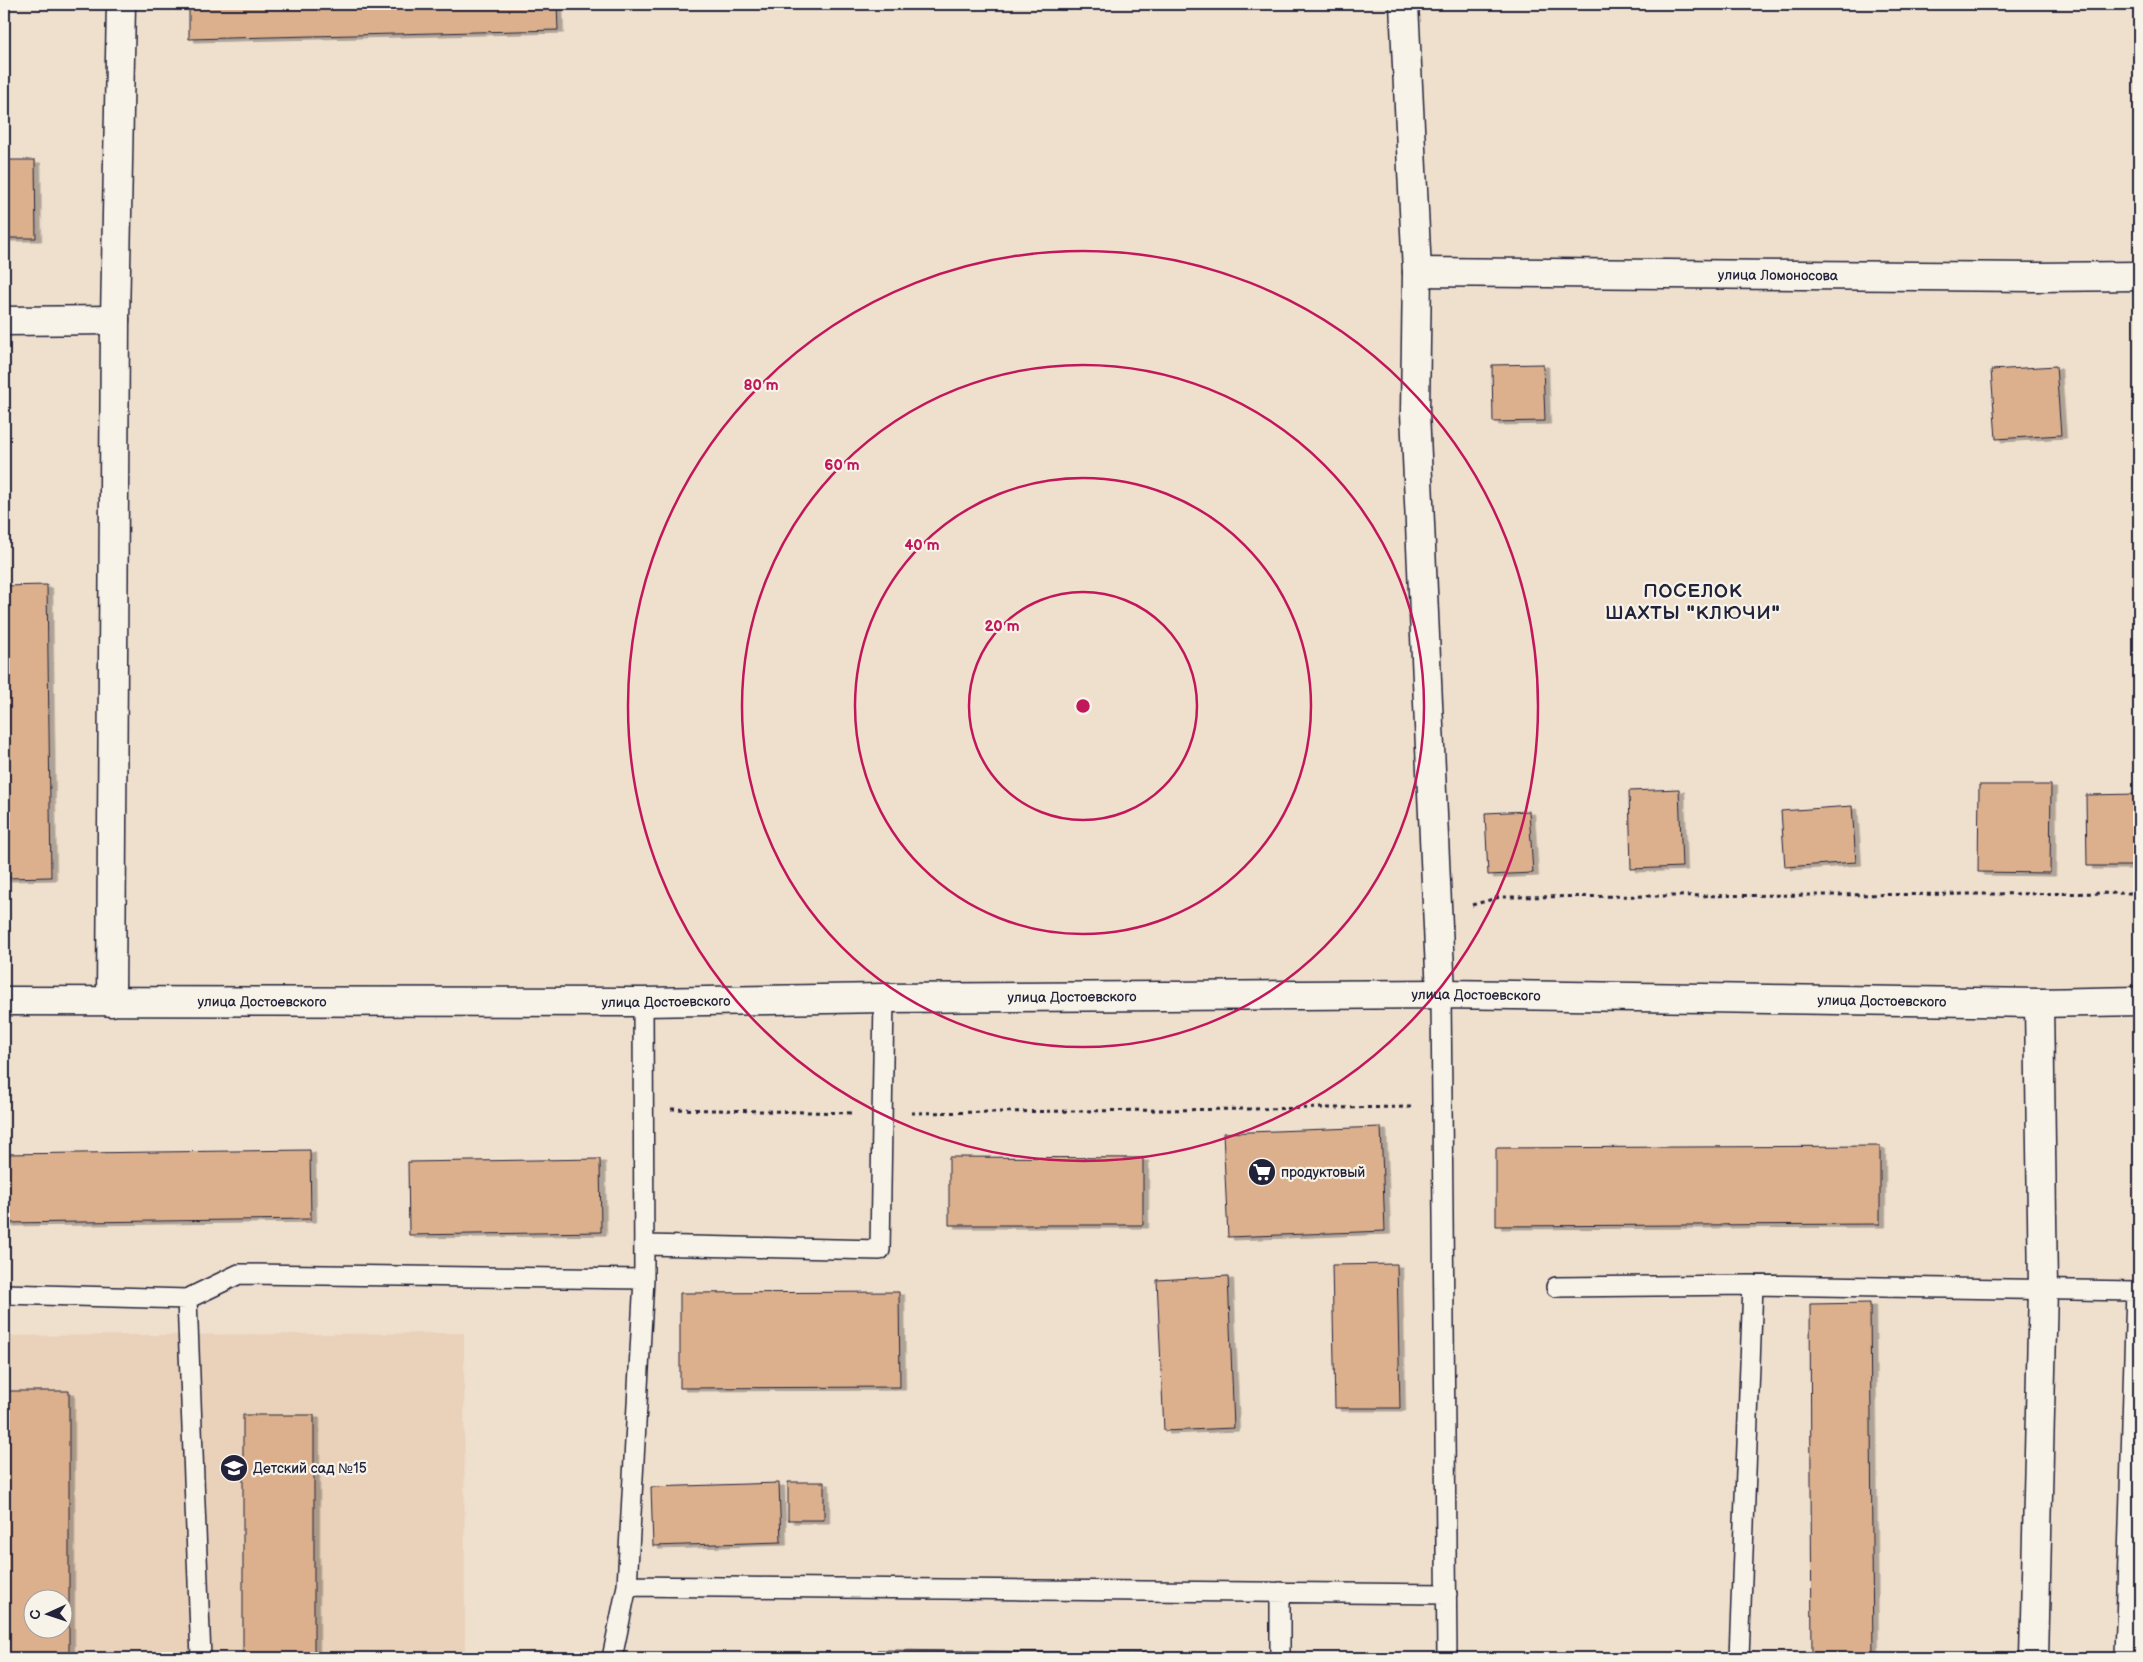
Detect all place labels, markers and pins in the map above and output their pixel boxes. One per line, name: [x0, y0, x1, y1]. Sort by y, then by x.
centre of rings: [1074, 697, 1092, 715]
supermarket icon: продуктовый: [1247, 1157, 1277, 1187]
place label: продуктовый: [1281, 1164, 1365, 1181]
school or university icon: Детский сад №15: [219, 1453, 249, 1483]
place label: Детский сад №15: [253, 1460, 367, 1477]

